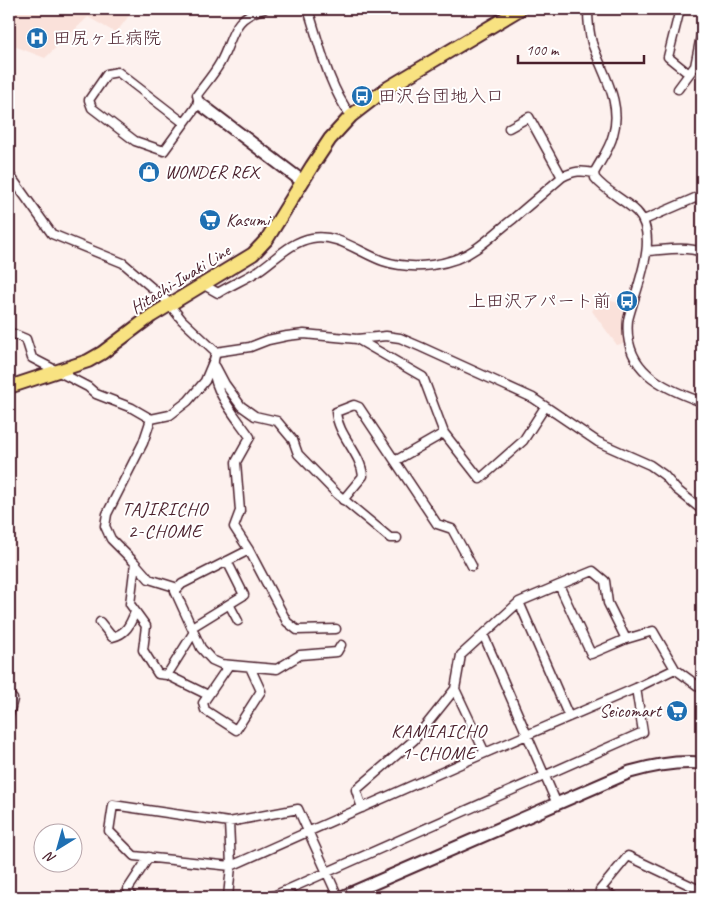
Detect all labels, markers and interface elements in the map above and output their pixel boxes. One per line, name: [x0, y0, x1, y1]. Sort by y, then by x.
hospital icon: 田尻ヶ丘病院: [25, 26, 49, 50]
place label: 田尻ヶ丘病院: [53, 27, 161, 49]
scale bar: [518, 32, 645, 64]
text: 100 m: [526, 41, 560, 60]
bus stop icon: 田沢台団地入口: [350, 84, 374, 108]
place label: 田沢台団地入口: [378, 85, 504, 107]
shop icon: WONDER REX: [137, 160, 161, 184]
place label: WONDER REX: [165, 161, 261, 183]
supermarket icon: Kasumi: [198, 208, 222, 232]
place label: Kasumi: [226, 209, 272, 231]
street label: Hitachi-Iwaki Line: [126, 239, 235, 318]
bus stop icon: 上田沢アパート前: [615, 289, 639, 313]
place label: 上田沢アパート前: [468, 290, 611, 312]
district label: TAJIRICHO 2-CHOME: [122, 497, 210, 543]
supermarket icon: Seicomart: [665, 699, 689, 723]
place label: Seicomart: [599, 700, 663, 722]
district label: KAMIAICHO 1-CHOME: [391, 719, 489, 765]
north arrow: [32, 824, 82, 874]
text: N: [40, 847, 59, 867]

